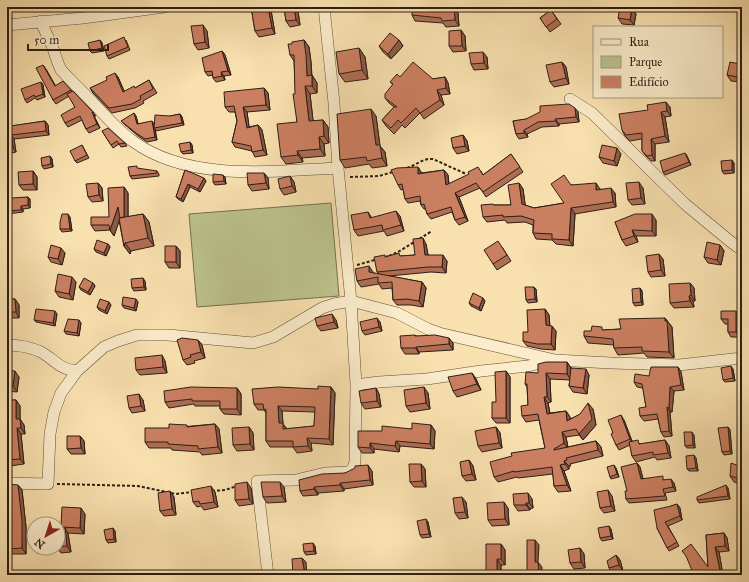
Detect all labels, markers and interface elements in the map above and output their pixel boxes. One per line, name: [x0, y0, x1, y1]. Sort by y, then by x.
scale bar: [28, 26, 108, 52]
legend: [593, 26, 723, 98]
text: 50 m: [34, 33, 59, 47]
text: Rua: [629, 35, 650, 49]
text: Parque: [629, 55, 662, 70]
text: Edifício: [629, 75, 669, 89]
north arrow: [26, 516, 66, 556]
text: N: [32, 535, 48, 551]

